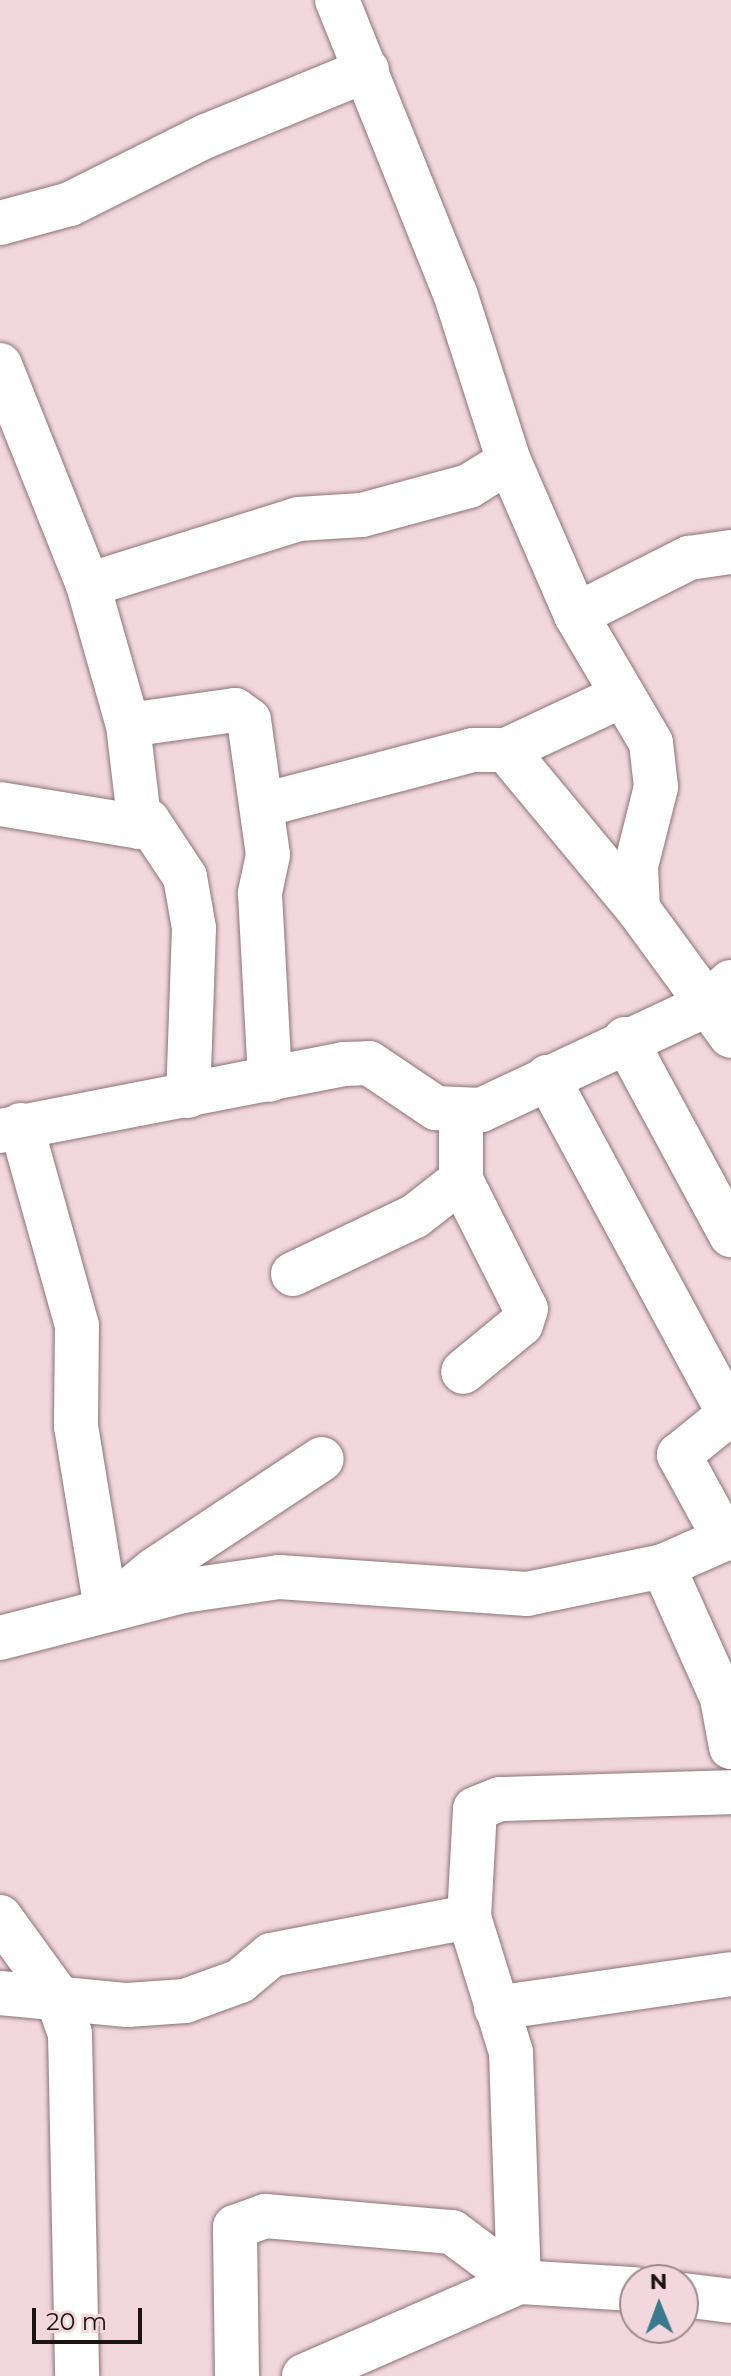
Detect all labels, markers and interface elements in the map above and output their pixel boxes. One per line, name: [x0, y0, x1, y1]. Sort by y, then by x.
north arrow: [619, 2264, 699, 2344]
text: N: [649, 2268, 668, 2295]
scale bar: [36, 2292, 146, 2342]
text: 20 m: [46, 2307, 107, 2336]

